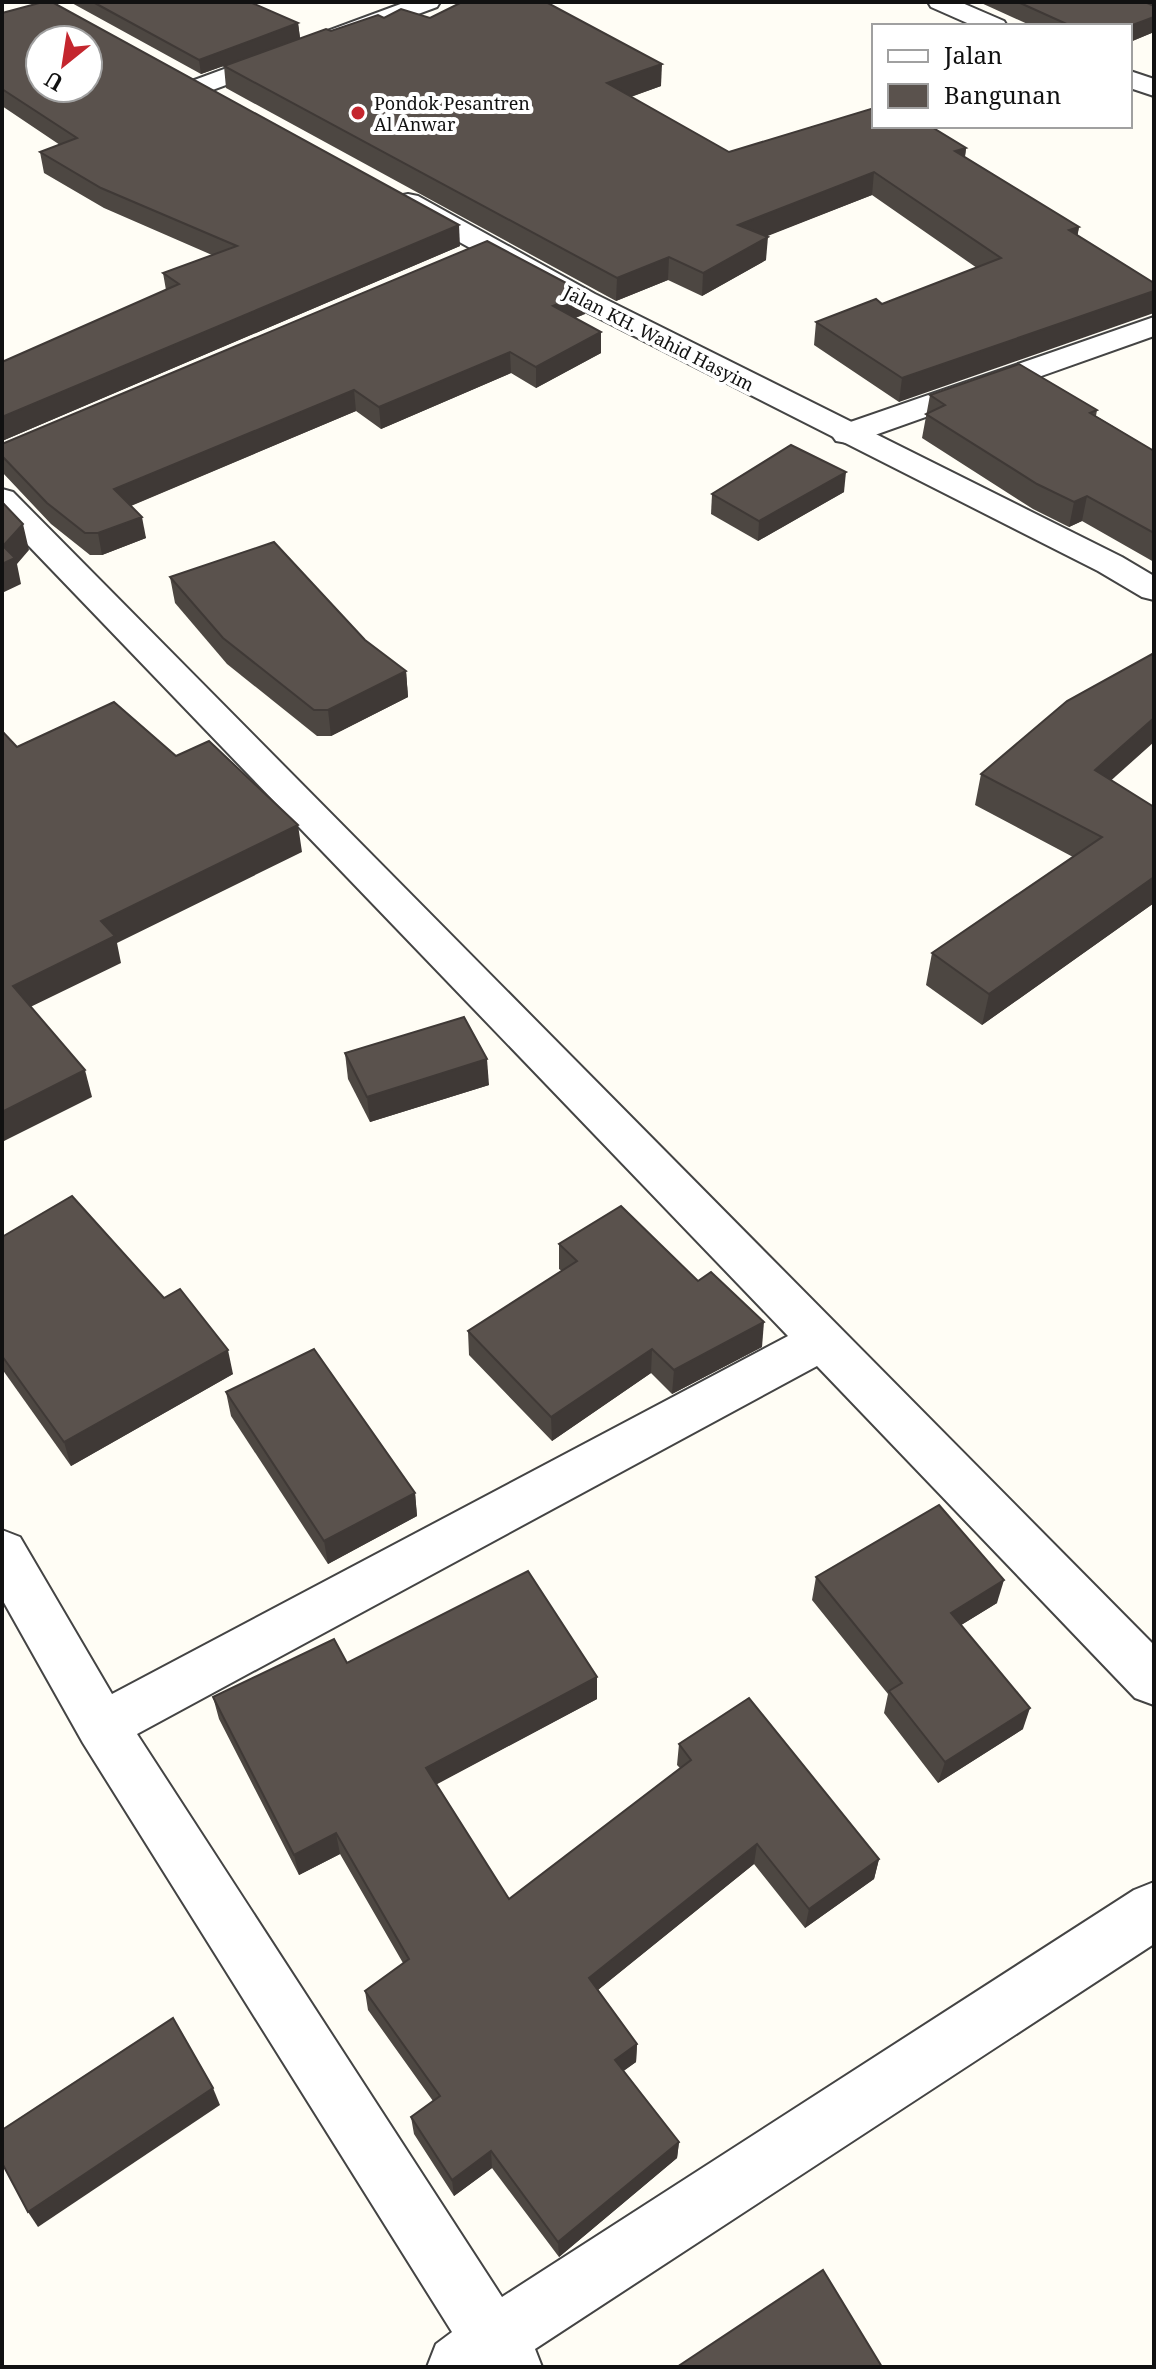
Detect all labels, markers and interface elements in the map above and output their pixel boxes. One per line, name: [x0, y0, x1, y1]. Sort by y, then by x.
north arrow: [24, 24, 104, 104]
legend: [872, 24, 1132, 128]
text: Jalan: [943, 38, 1003, 71]
text: U: [38, 65, 68, 99]
text: Bangunan: [944, 78, 1061, 111]
place label: Pondok Pesantren Al Anwar: [374, 91, 530, 136]
marker: Pondok Pesantren Al Anwar: [349, 104, 367, 122]
street label: Jalan KH. Wahid Hasyim: [559, 279, 758, 397]

